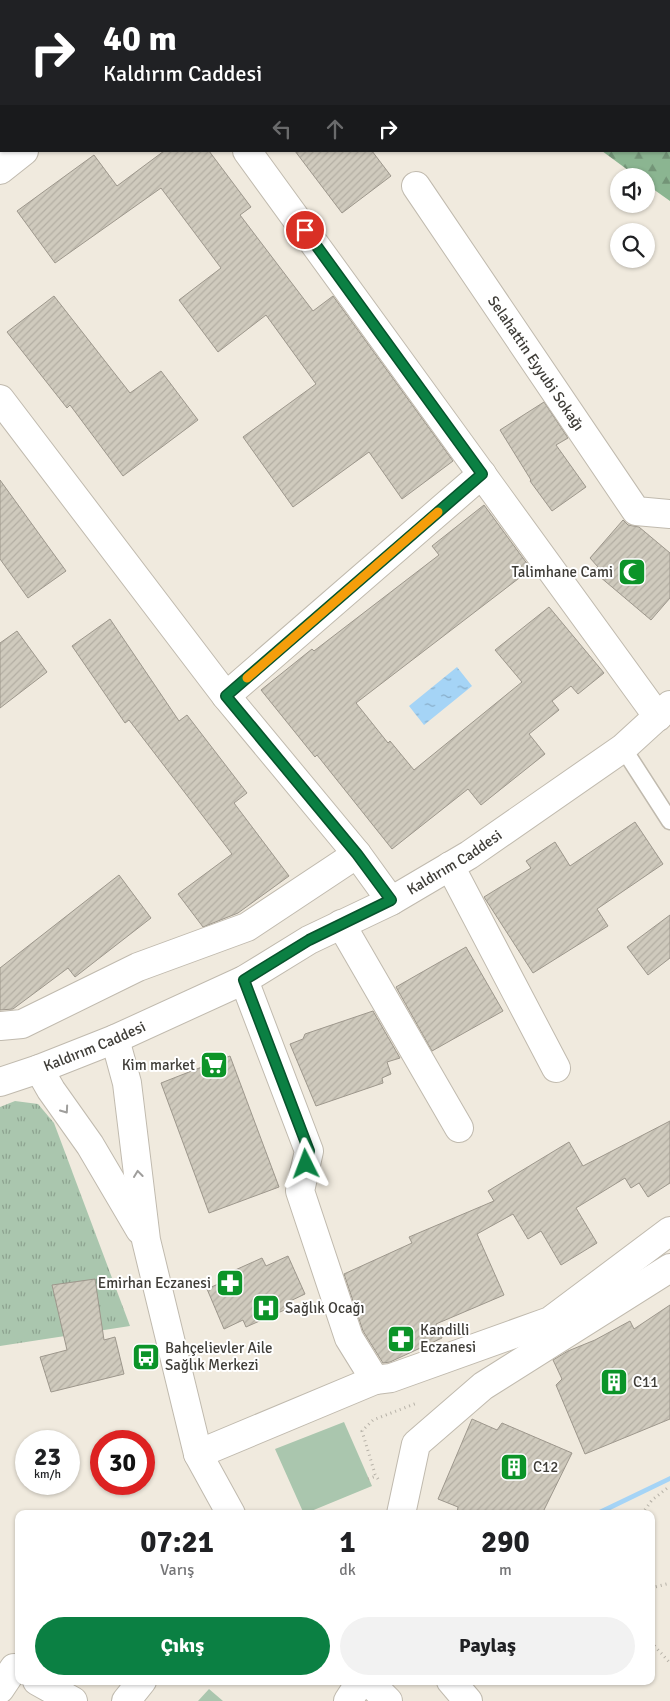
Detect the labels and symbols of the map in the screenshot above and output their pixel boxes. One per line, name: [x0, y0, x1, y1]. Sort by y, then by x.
pin: [284, 209, 326, 251]
street label: Selahattin Eyyubi Sokağı: [484, 292, 588, 434]
mosque icon: Talimhane Cami: [617, 557, 647, 587]
place label: Talimhane Cami: [511, 563, 613, 581]
street label: Kaldırım Caddesi: [404, 826, 505, 899]
street label: Kaldırım Caddesi: [41, 1017, 148, 1075]
supermarket icon: Kim market: [199, 1050, 229, 1080]
place label: Kim market: [122, 1056, 195, 1074]
one-way arrow: [59, 1104, 68, 1114]
position arrow: [279, 1137, 331, 1189]
one-way arrow: [133, 1170, 144, 1178]
pharmacy icon: Emirhan Eczanesi: [215, 1268, 245, 1298]
place label: Emirhan Eczanesi: [98, 1274, 211, 1292]
hospital icon: Sağlık Ocağı: [251, 1293, 281, 1323]
place label: Sağlık Ocağı: [285, 1299, 365, 1317]
place label: Kandilli Eczanesi: [420, 1321, 476, 1356]
pharmacy icon: Kandilli Eczanesi: [386, 1324, 416, 1354]
place label: Bahçelievler Aile Sağlık Merkezi: [165, 1339, 272, 1374]
bus stop icon: Bahçelievler Aile Sağlık Merkezi: [131, 1342, 161, 1372]
building icon: C11: [599, 1367, 629, 1397]
place label: C11: [633, 1373, 658, 1391]
speed limit sign: 30: [90, 1430, 155, 1495]
building icon: C12: [499, 1452, 529, 1482]
place label: C12: [533, 1458, 558, 1476]

